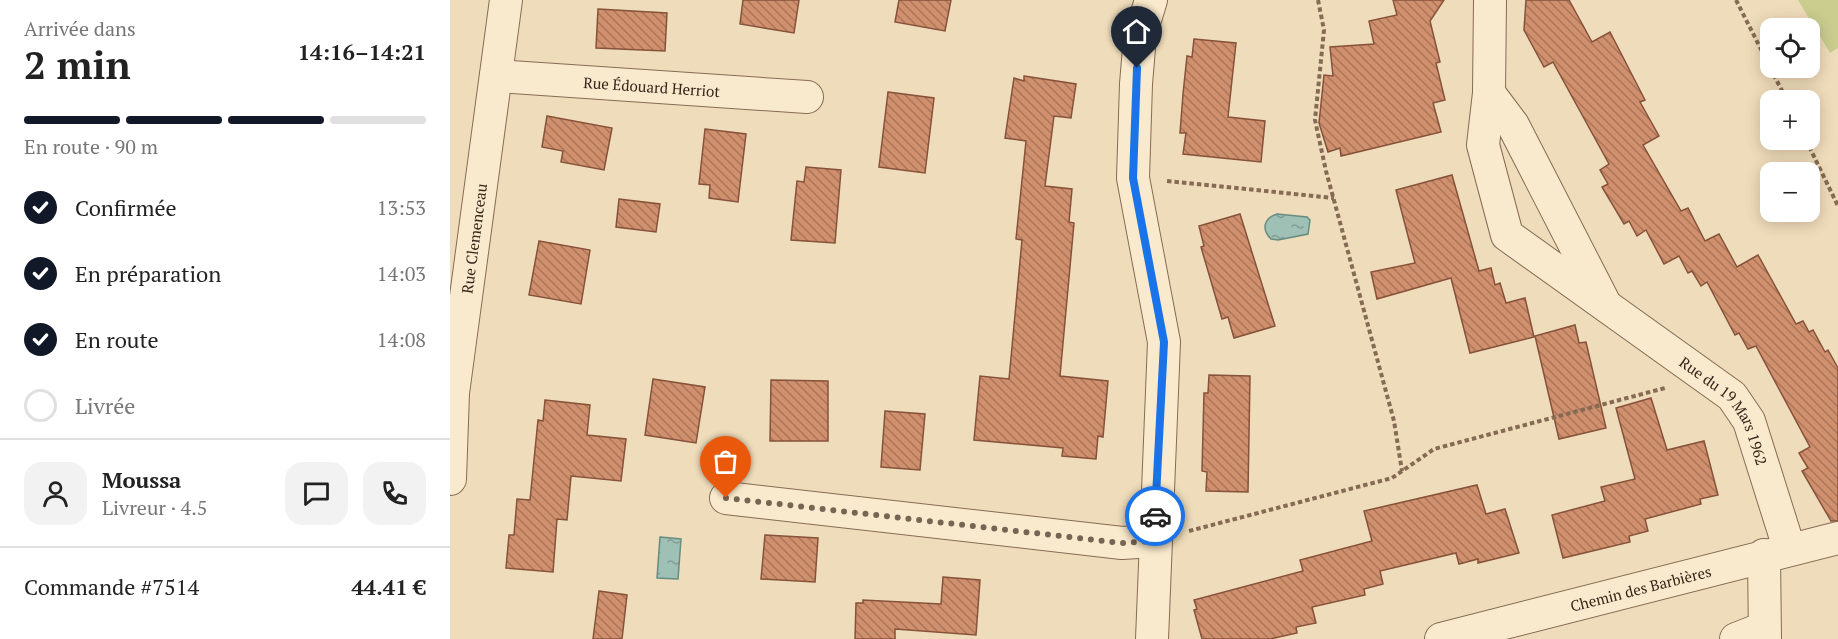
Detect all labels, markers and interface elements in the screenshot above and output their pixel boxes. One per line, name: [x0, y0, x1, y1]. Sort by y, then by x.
pin: [1111, 6, 1162, 68]
text: Arrivée dans: [24, 15, 136, 42]
icon: home: [1120, 15, 1153, 48]
map controls: [1760, 18, 1820, 222]
button: locate: [1760, 18, 1820, 78]
text: 14:16–14:21: [298, 37, 426, 66]
text: 2 min: [24, 38, 131, 90]
street label: Rue Édouard Herriot: [583, 72, 721, 101]
button: +: [1760, 90, 1820, 150]
text: En route · 90 m: [24, 133, 158, 160]
button: −: [1760, 162, 1820, 222]
street label: Rue Clemenceau: [457, 182, 491, 295]
icon: check: [24, 191, 57, 224]
text: Confirmée: [75, 193, 177, 222]
text: 13:53: [377, 194, 426, 221]
icon: check: [24, 257, 57, 290]
text: En préparation: [75, 259, 221, 288]
text: 14:03: [377, 260, 426, 287]
icon: check: [24, 323, 57, 356]
text: En route: [75, 325, 159, 354]
text: 14:08: [377, 326, 426, 353]
street label: Rue du 19 Mars 1962: [1676, 352, 1772, 468]
text: Livrée: [75, 391, 135, 420]
pin: [700, 436, 751, 498]
icon: bag: [709, 445, 742, 478]
button: person: [24, 462, 87, 525]
button: chat: [285, 462, 348, 525]
button: phone: [363, 462, 426, 525]
text: Moussa: [102, 465, 181, 494]
courier: [1125, 486, 1185, 546]
text: Livreur · 4.5: [102, 494, 207, 521]
icon: car: [1139, 500, 1172, 533]
street label: Chemin des Barbières: [1568, 561, 1713, 616]
text: Commande #7514: [24, 572, 199, 601]
text: 44.41 €: [351, 572, 426, 601]

